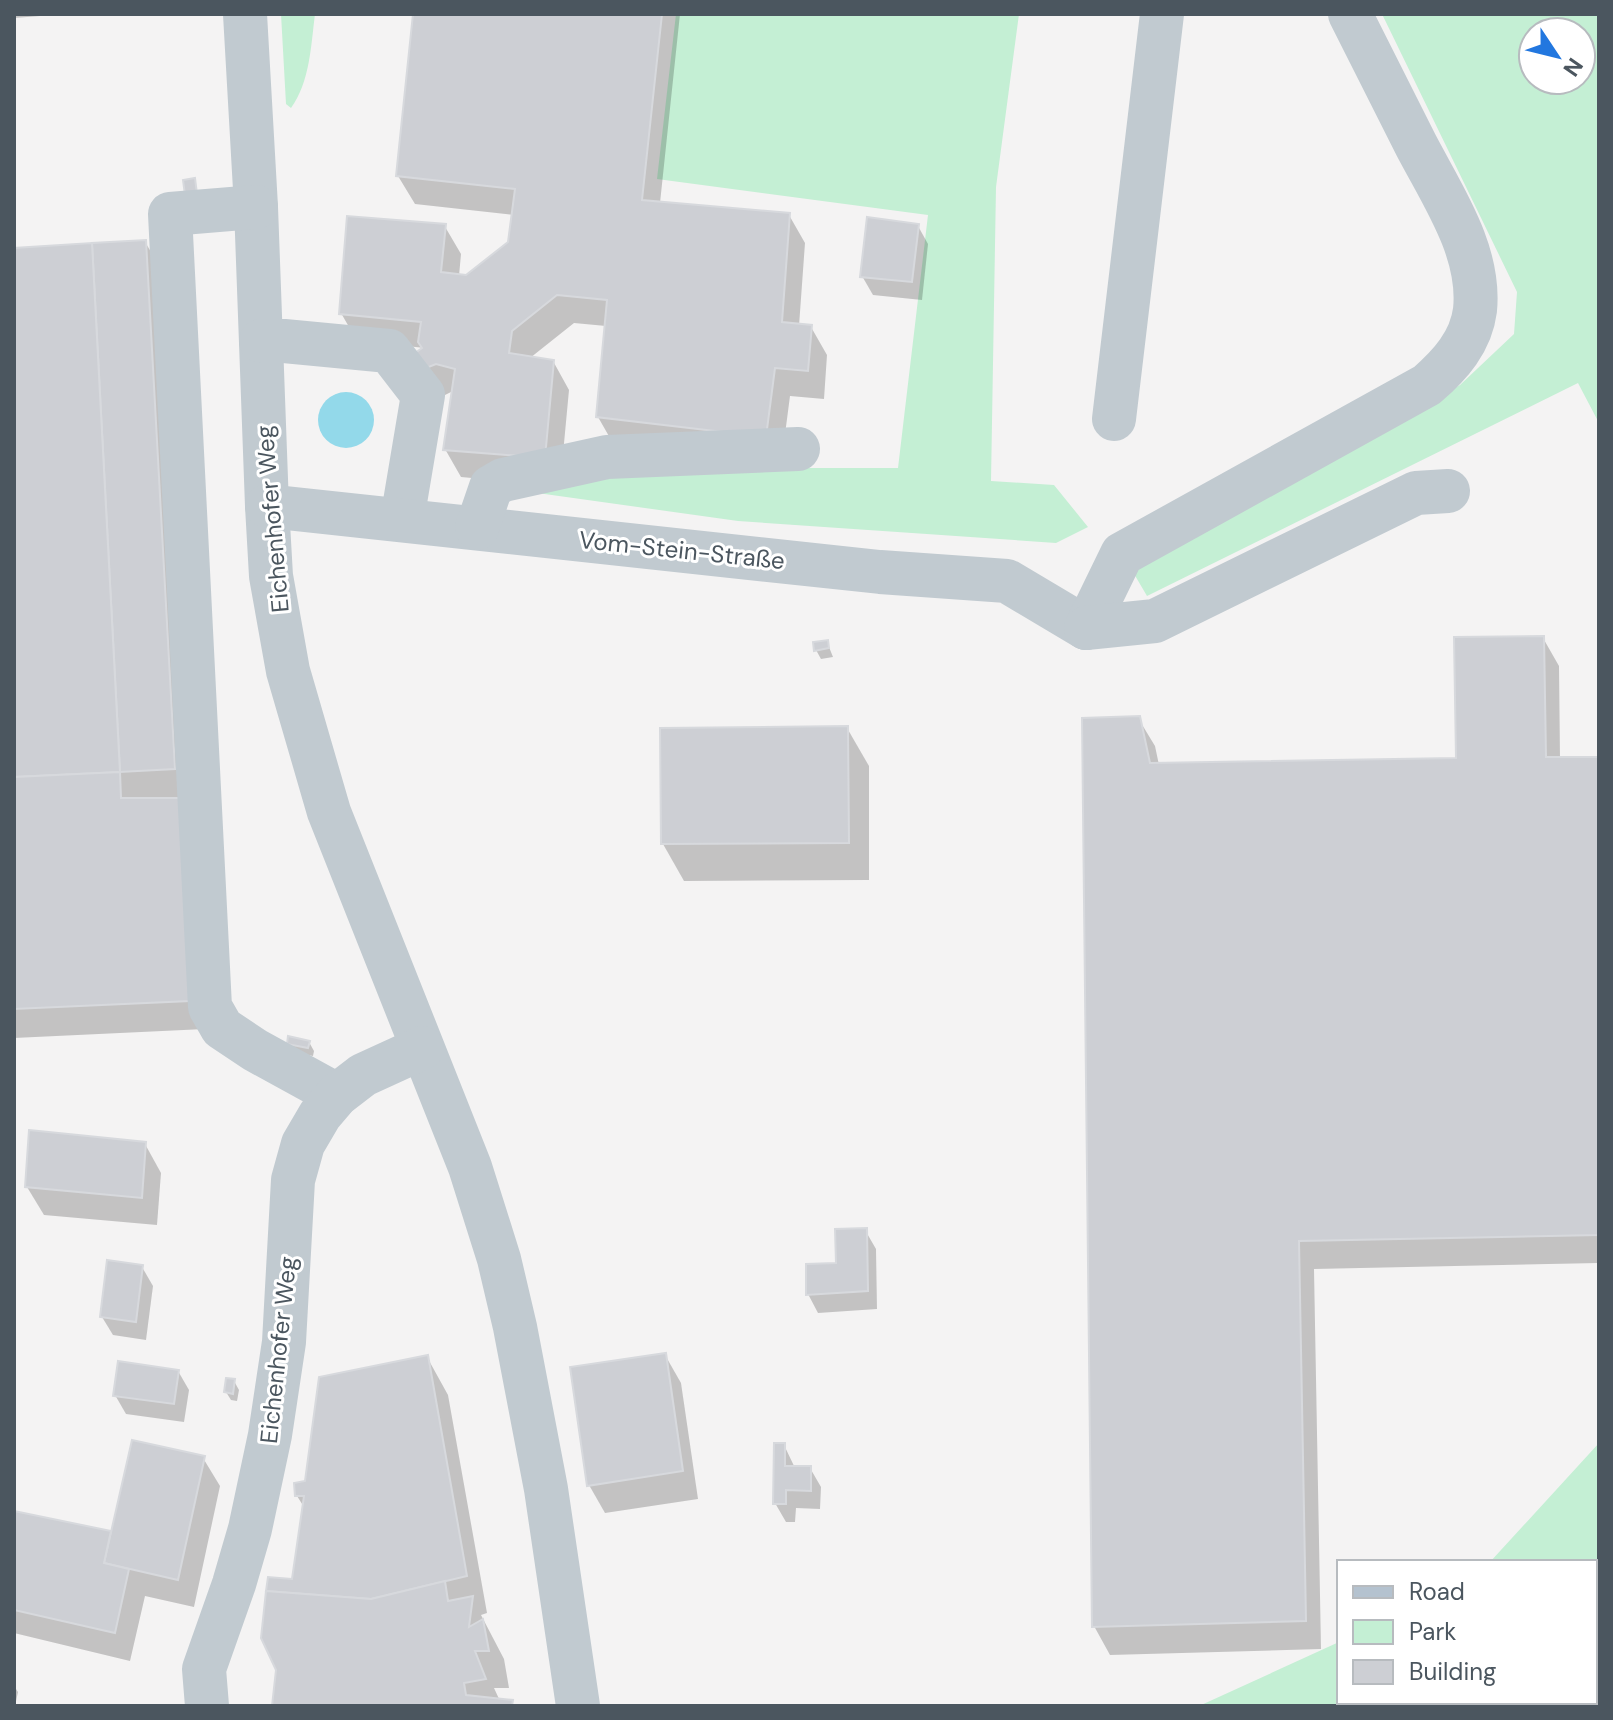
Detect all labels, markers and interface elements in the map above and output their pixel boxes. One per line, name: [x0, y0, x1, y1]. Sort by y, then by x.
north arrow: [1517, 16, 1597, 96]
text: N: [1556, 52, 1589, 82]
street label: Eichenhofer Weg: [248, 424, 296, 614]
street label: Vom-Stein-Straße: [578, 524, 786, 576]
street label: Eichenhofer Weg: [253, 1255, 303, 1445]
legend: [1337, 1560, 1597, 1704]
text: Road: [1409, 1576, 1465, 1607]
text: Park: [1409, 1616, 1456, 1647]
text: Building: [1409, 1656, 1496, 1687]

